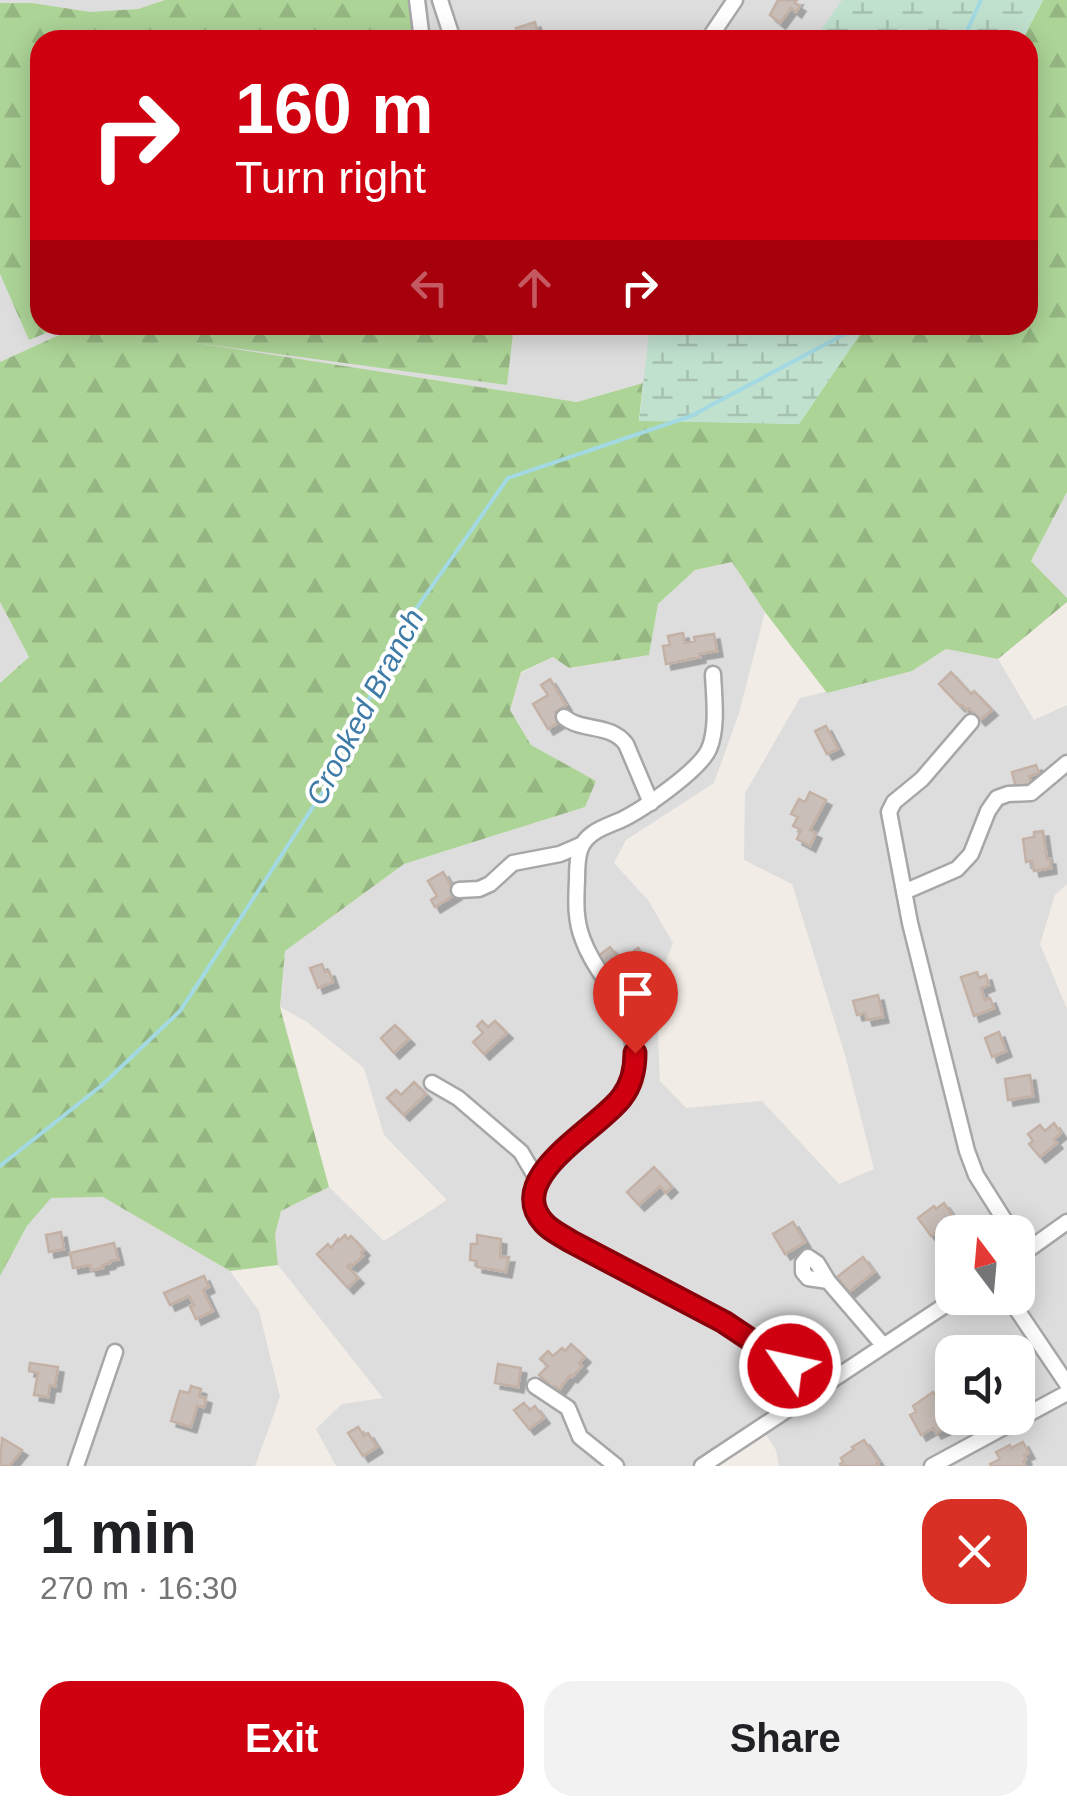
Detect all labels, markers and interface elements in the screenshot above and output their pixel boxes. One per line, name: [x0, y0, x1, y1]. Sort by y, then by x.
icon: right: [70, 70, 200, 200]
text: 160 m: [235, 70, 433, 148]
text: Turn right: [235, 152, 426, 203]
icon: left: [402, 260, 457, 315]
icon: ahead: [507, 260, 562, 315]
icon: right: [612, 260, 667, 315]
water label: Crooked Branch: [299, 603, 430, 810]
pin: [593, 951, 678, 1054]
icon: arrive: [608, 966, 663, 1021]
north arrow: [935, 1215, 1035, 1315]
map controls: [935, 1215, 1035, 1435]
position arrow: [738, 1314, 842, 1418]
button: sound: [935, 1335, 1035, 1435]
text: 1 min: [40, 1499, 197, 1566]
button: close: [922, 1499, 1027, 1604]
text: 270 m · 16:30: [40, 1570, 237, 1606]
button: Exit: [40, 1681, 524, 1796]
button: Share: [544, 1681, 1027, 1796]

